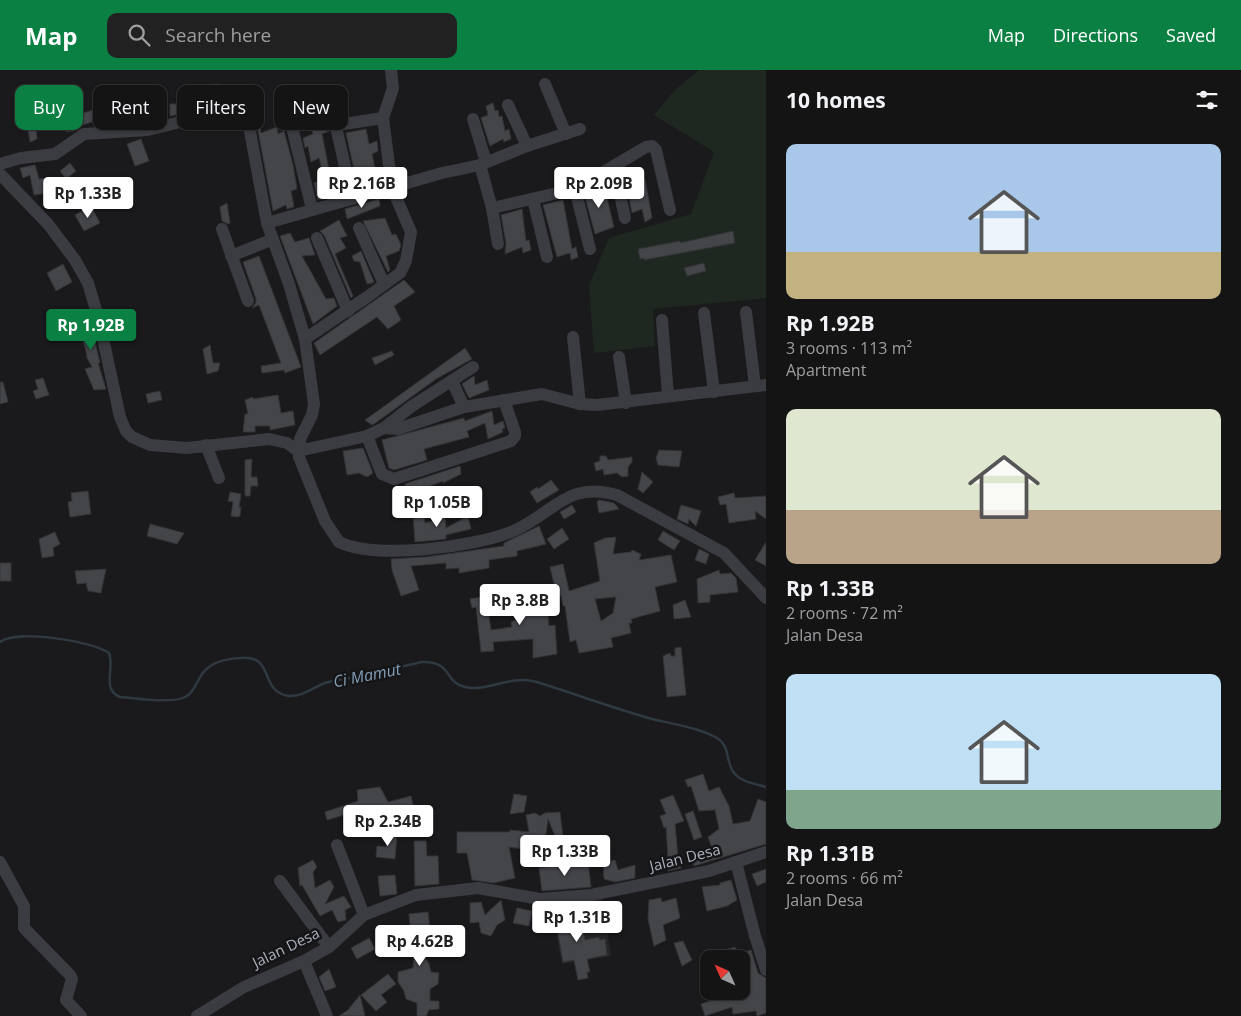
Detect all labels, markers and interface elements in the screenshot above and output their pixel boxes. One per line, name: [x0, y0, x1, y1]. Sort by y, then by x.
search box: [107, 13, 457, 58]
text: Map: [25, 19, 77, 52]
icon: search: [125, 21, 153, 49]
text: Search here: [165, 22, 271, 48]
text: Map: [988, 23, 1025, 47]
text: Directions: [1053, 23, 1138, 47]
text: Saved: [1166, 23, 1216, 47]
chip: Buy: [15, 85, 83, 130]
chip: Rent: [93, 85, 167, 130]
chip: Filters: [177, 85, 264, 130]
chip: New: [274, 85, 348, 130]
text: 10 homes: [786, 86, 886, 114]
icon: filters: [1193, 86, 1221, 114]
pin: Rp 2.16B: [310, 166, 414, 209]
pin: Rp 2.09B: [547, 166, 651, 209]
text: Rp 2.16B: [328, 172, 396, 194]
text: Rp 2.09B: [565, 172, 633, 194]
pin: Rp 1.33B: [36, 176, 140, 219]
icon: home: [959, 177, 1049, 267]
text: Rp 1.33B: [54, 182, 122, 204]
pin: Rp 1.92B: [39, 308, 143, 351]
text: Rp 1.92B: [786, 309, 875, 337]
text: Rp 1.92B: [57, 314, 125, 336]
text: 3 rooms · 113 m²: [786, 337, 912, 359]
text: Apartment: [786, 359, 866, 381]
icon: home: [959, 442, 1049, 532]
pin: Rp 1.05B: [385, 486, 489, 528]
text: Rp 1.05B: [403, 491, 471, 513]
text: Rp 1.33B: [786, 574, 875, 602]
pin: Rp 3.8B: [474, 584, 566, 626]
text: Rp 3.8B: [491, 589, 549, 611]
text: 2 rooms · 72 m²: [786, 602, 903, 624]
text: Jalan Desa: [786, 624, 863, 646]
water label: Ci Mamut: [331, 658, 403, 692]
icon: home: [959, 707, 1049, 797]
pin: Rp 2.34B: [336, 804, 440, 847]
text: Rp 2.34B: [354, 810, 422, 832]
pin: Rp 1.33B: [513, 834, 617, 877]
street label: Jalan Desa: [645, 839, 722, 876]
text: Rp 1.31B: [786, 839, 875, 867]
text: Rp 1.33B: [531, 840, 599, 862]
text: 2 rooms · 66 m²: [786, 867, 903, 889]
text: Jalan Desa: [786, 889, 863, 911]
pin: Rp 1.31B: [525, 900, 629, 943]
text: Rp 1.31B: [543, 906, 611, 928]
street label: Jalan Desa: [247, 922, 322, 973]
pin: Rp 4.62B: [368, 924, 472, 967]
text: Rp 4.62B: [386, 930, 454, 952]
north arrow: [700, 950, 750, 1000]
map controls: [700, 950, 750, 1000]

